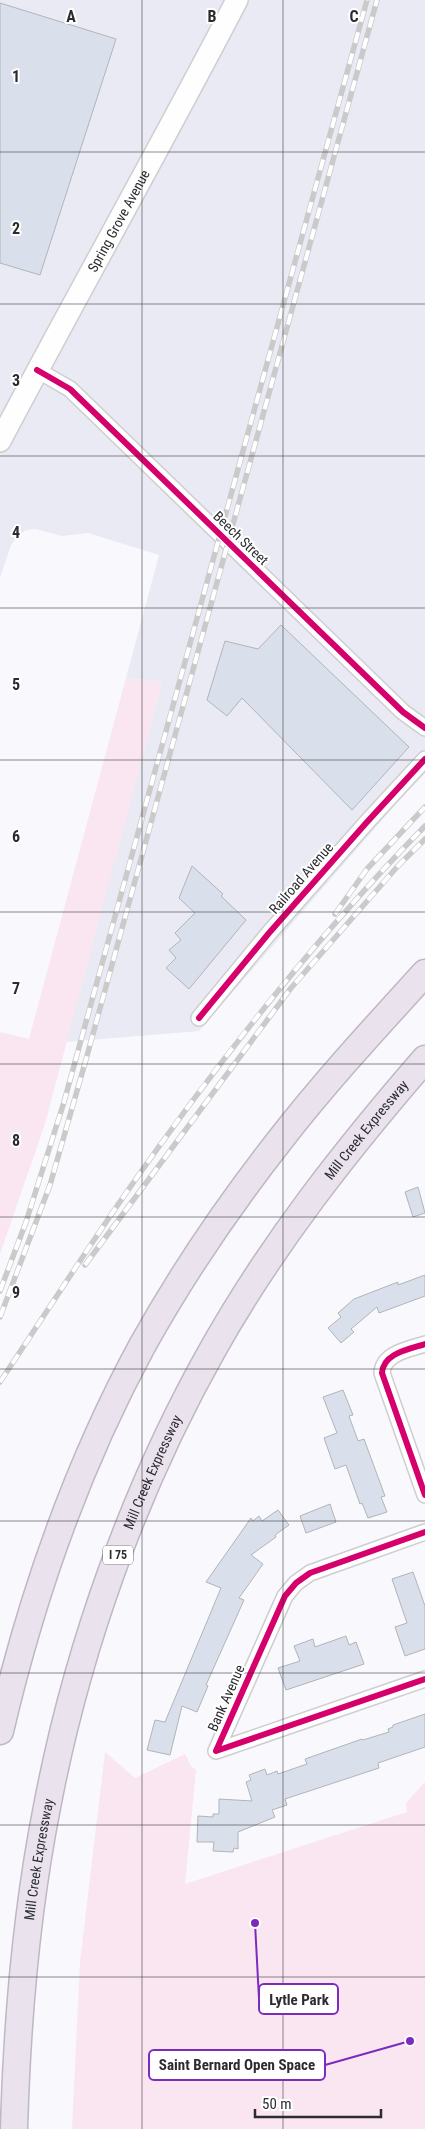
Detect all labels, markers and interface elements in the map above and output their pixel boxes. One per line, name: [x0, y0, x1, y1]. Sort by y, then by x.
text: A: [66, 7, 76, 26]
text: B: [208, 7, 217, 26]
text: C: [349, 7, 359, 26]
text: 1: [12, 67, 20, 86]
street label: Spring Grove Avenue: [84, 167, 153, 275]
text: 2: [12, 219, 20, 238]
text: 3: [12, 371, 20, 390]
street label: Beech Street: [210, 508, 272, 568]
text: 4: [12, 523, 20, 542]
text: 5: [12, 675, 20, 694]
text: 6: [12, 827, 20, 846]
street label: Railroad Avenue: [266, 839, 336, 917]
text: 7: [12, 979, 20, 998]
street label: Mill Creek Expressway: [321, 1077, 411, 1183]
text: 8: [12, 1131, 20, 1150]
text: 9: [12, 1283, 20, 1302]
street label: Mill Creek Expressway: [120, 1412, 185, 1532]
road number: I 75: [103, 1546, 133, 1564]
street label: Bank Avenue: [204, 1662, 248, 1734]
street label: Mill Creek Expressway: [21, 1797, 56, 1921]
callout: Lytle Park: [259, 1984, 338, 2014]
text: Lytle Park: [269, 1991, 330, 2009]
callout: Saint Bernard Open Space: [149, 2050, 325, 2080]
text: Saint Bernard Open Space: [159, 2056, 315, 2074]
scale bar: [255, 2086, 381, 2118]
text: 50 m: [262, 2095, 292, 2113]

